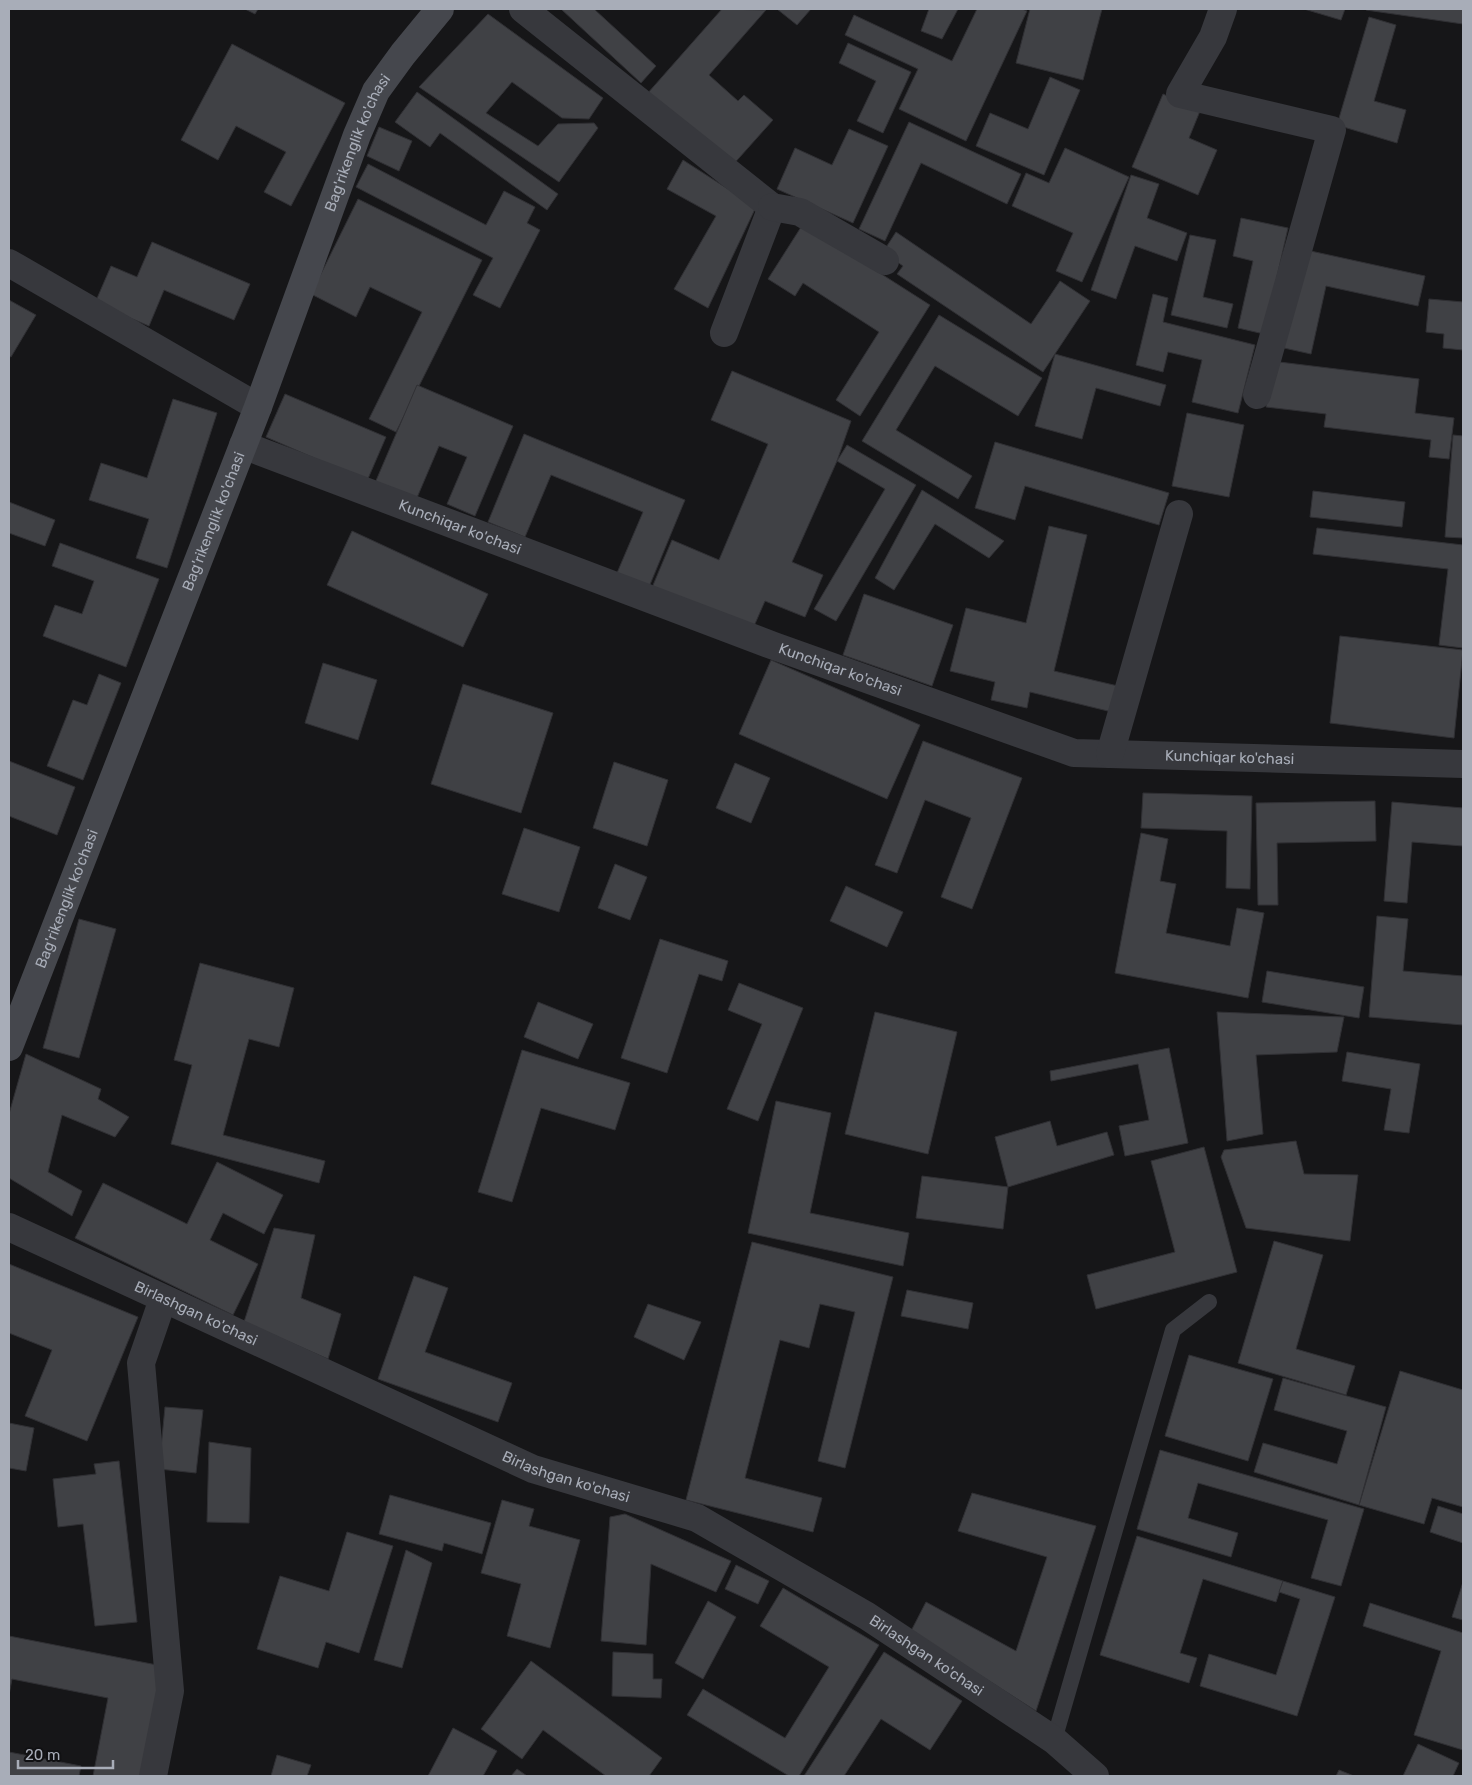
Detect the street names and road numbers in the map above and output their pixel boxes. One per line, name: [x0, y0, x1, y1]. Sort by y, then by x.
street label: Bag'rikenglik ko'chasi: [321, 71, 394, 214]
street label: Bag'rikenglik ko'chasi: [178, 449, 249, 593]
street label: Kunchiqar ko'chasi: [396, 496, 524, 558]
street label: Kunchiqar ko'chasi: [776, 639, 904, 700]
street label: Kunchiqar ko'chasi: [1165, 747, 1295, 768]
street label: Bag'rikenglik ko'chasi: [32, 827, 102, 971]
street label: Birlashgan ko'chasi: [132, 1277, 260, 1350]
street label: Birlashgan ko'chasi: [499, 1447, 632, 1506]
street label: Birlashgan ko'chasi: [866, 1611, 987, 1700]

